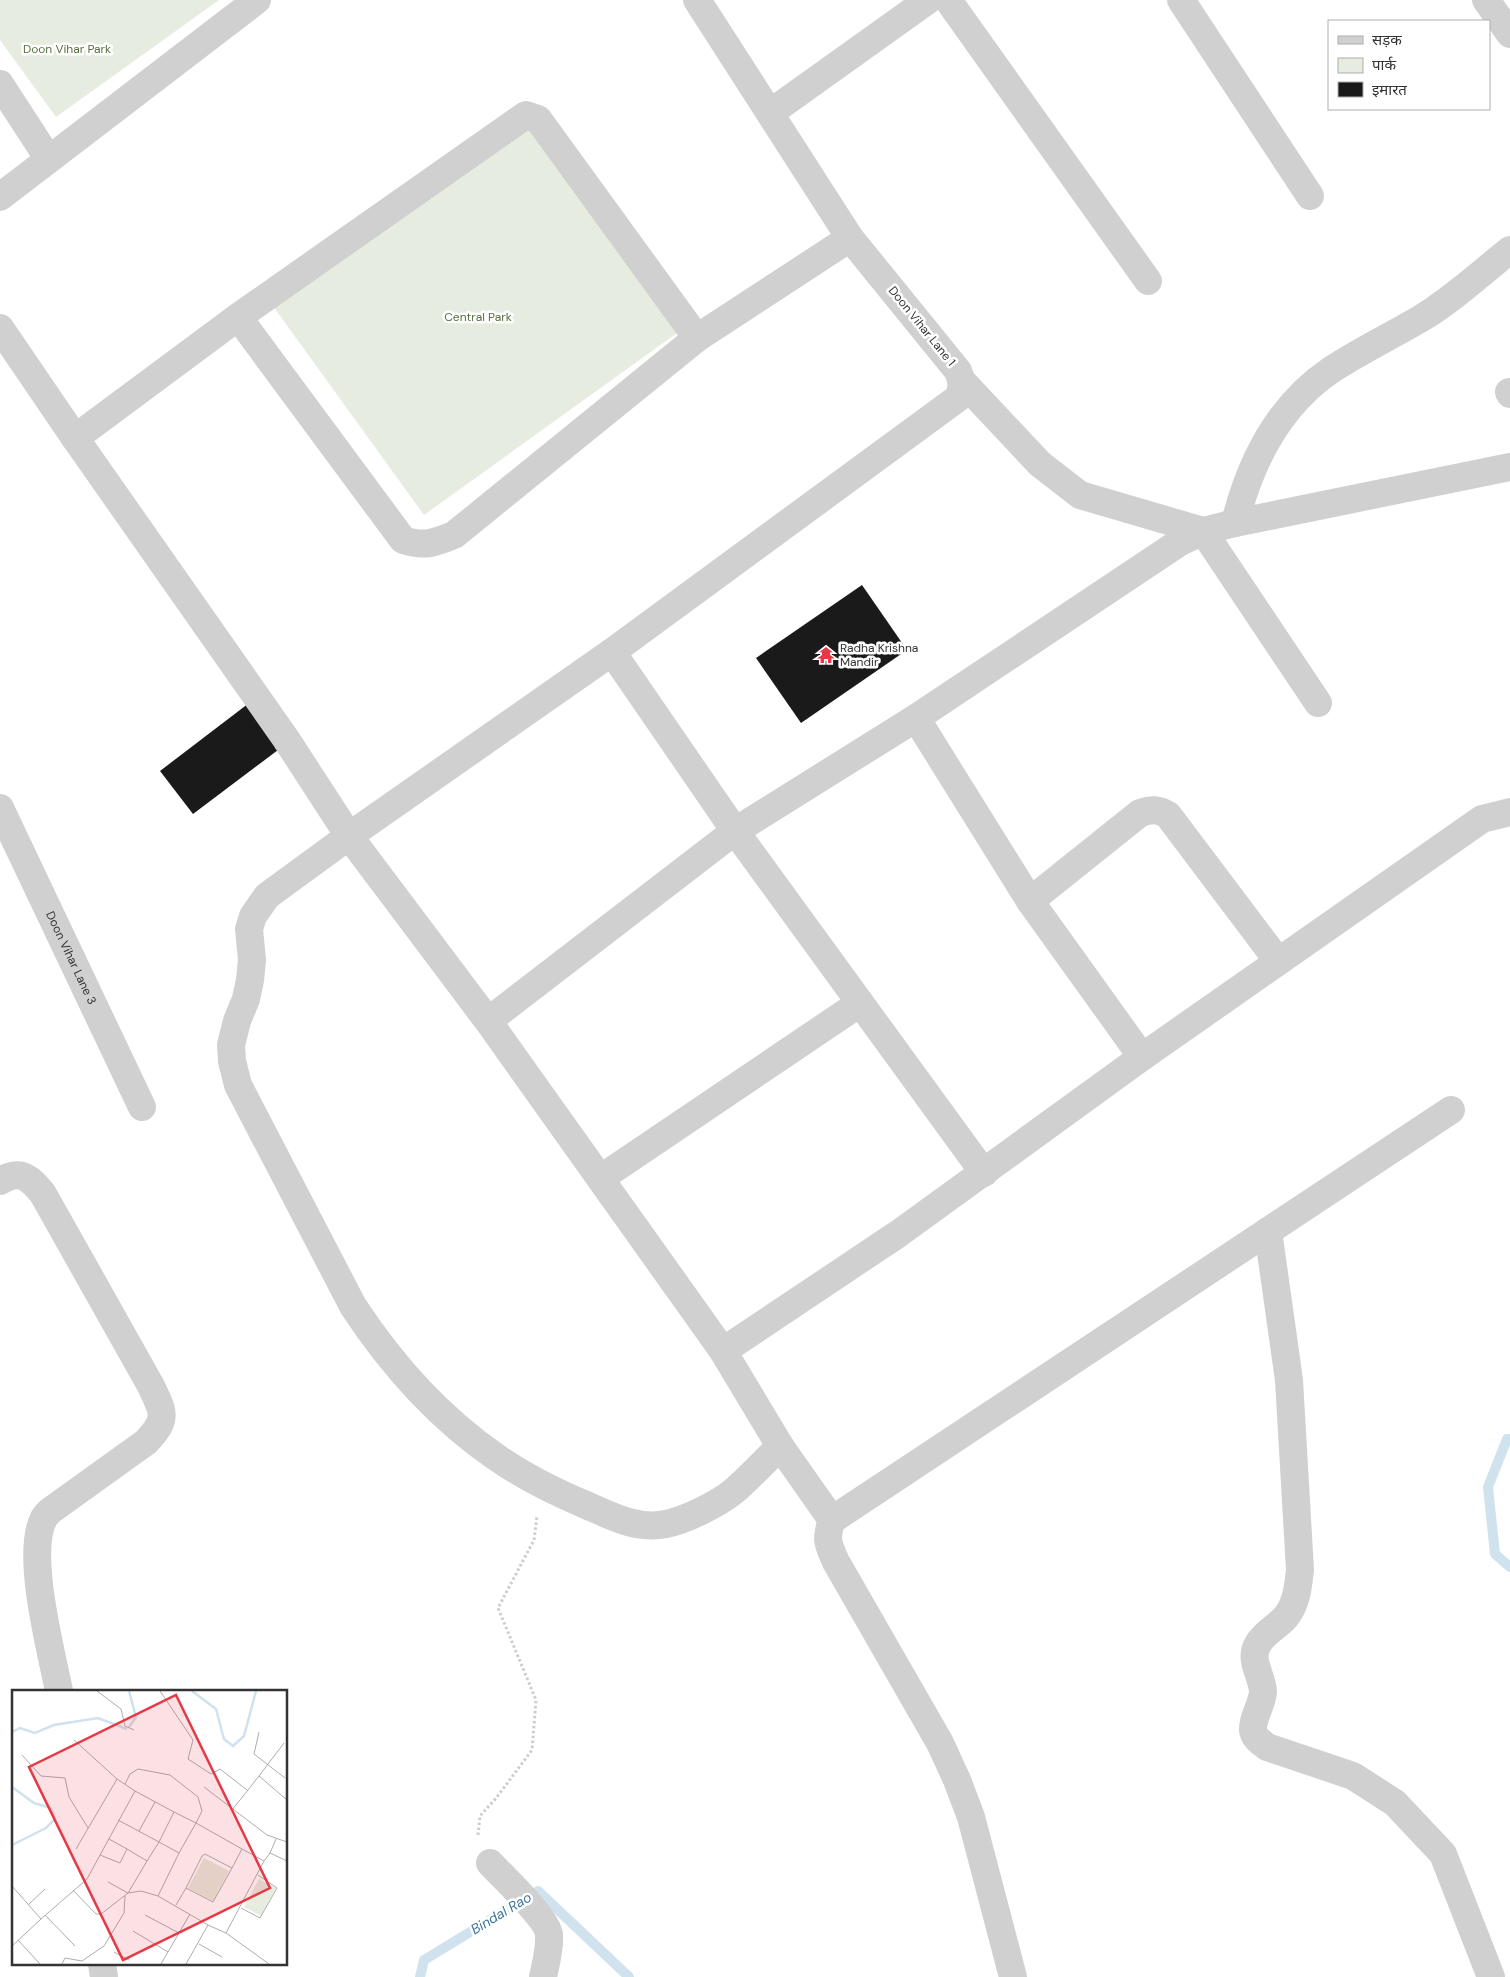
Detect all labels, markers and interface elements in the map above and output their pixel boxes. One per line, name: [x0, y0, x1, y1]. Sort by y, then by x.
legend: [1328, 20, 1490, 110]
text: सड़क: [1372, 30, 1402, 50]
park label: Doon Vihar Park: [23, 41, 111, 57]
text: पार्क: [1372, 55, 1396, 75]
text: इमारत: [1372, 80, 1407, 100]
street label: Doon Vihar Lane 1: [885, 283, 959, 369]
park label: Central Park: [444, 309, 512, 325]
place label: Radha Krishna Mandir: [840, 640, 918, 670]
temple icon: Radha Krishna Mandir: [816, 645, 836, 665]
street label: Doon Vihar Lane 3: [42, 909, 100, 1007]
inset map: [12, 1690, 288, 1964]
water label: Bindal Rao: [467, 1888, 535, 1938]

